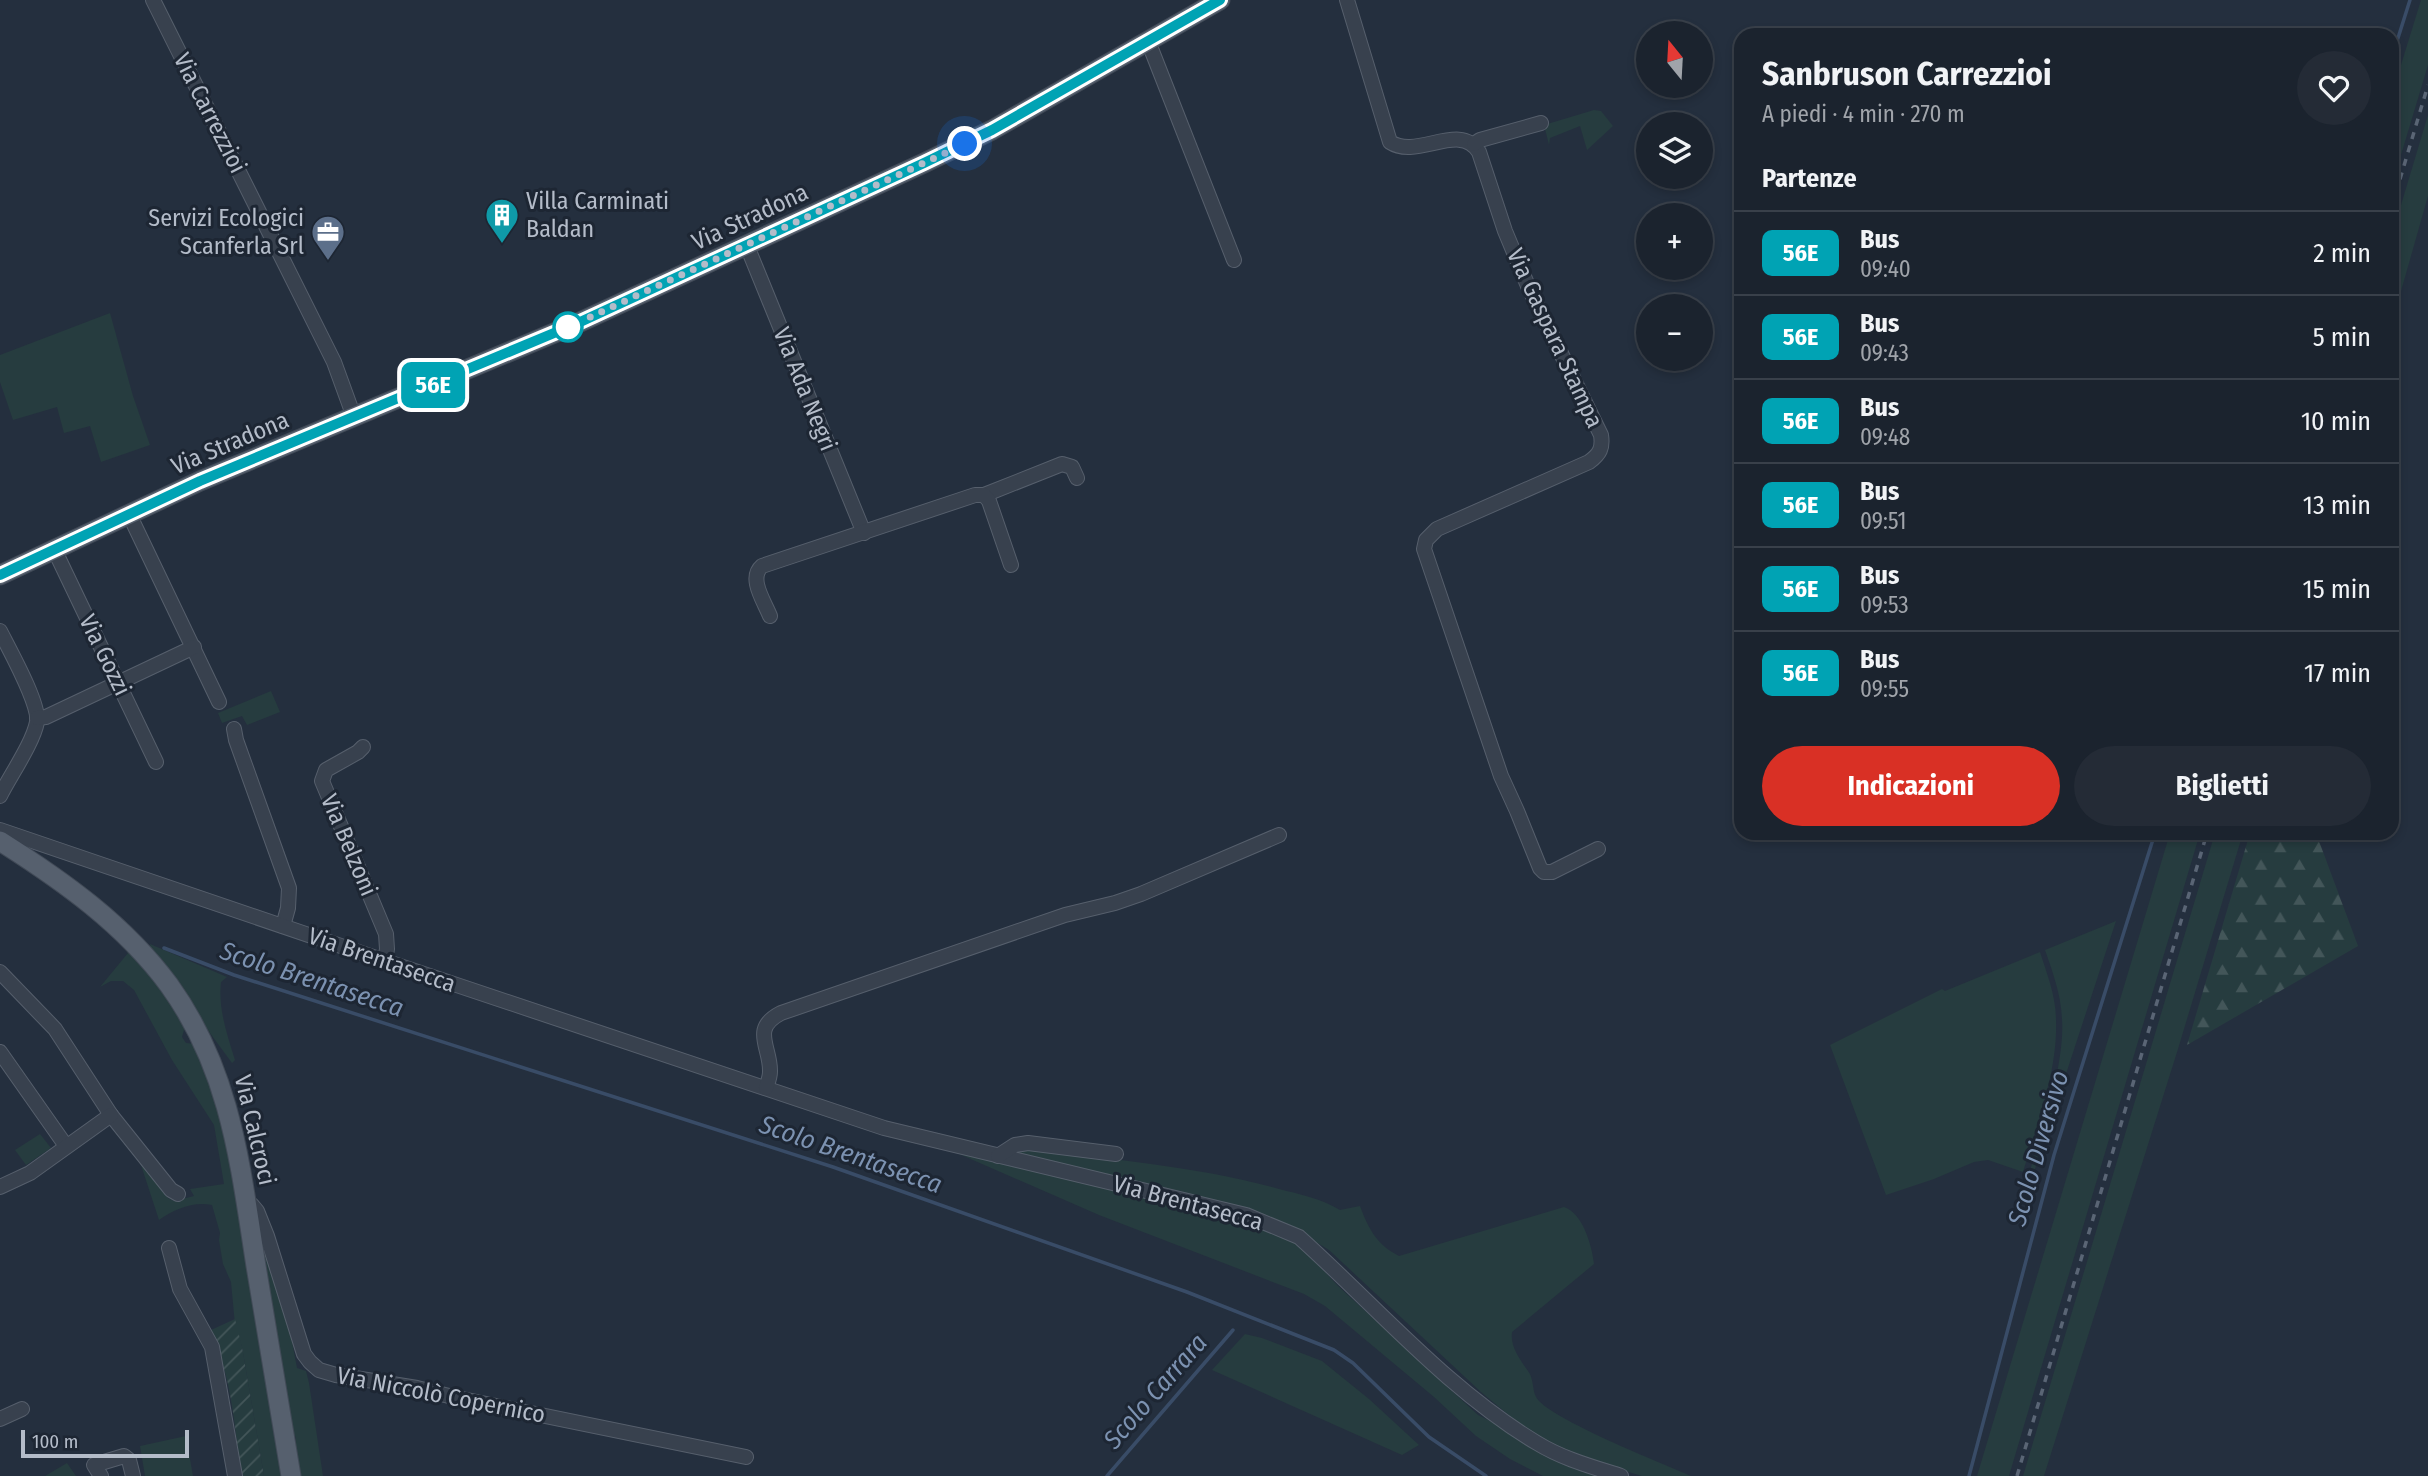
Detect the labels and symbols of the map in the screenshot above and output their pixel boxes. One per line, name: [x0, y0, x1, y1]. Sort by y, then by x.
north arrow: [1636, 21, 1713, 98]
street label: Via Carrezzioi: [168, 48, 252, 178]
your location: [947, 126, 982, 161]
street label: Via Stradona: [688, 178, 812, 256]
place label: Villa Carminati Baldan: [526, 187, 669, 243]
building icon: Villa Carminati Baldan: [483, 196, 521, 245]
place label: Servizi Ecologici Scanferla Srl: [148, 204, 304, 260]
office icon: Servizi Ecologici Scanferla Srl: [309, 213, 347, 262]
street label: Via Gaspara Stampa: [1501, 244, 1609, 432]
unlabelled marker: [553, 312, 583, 342]
street label: Via Ada Negri: [768, 323, 842, 455]
line badge: 56E: [393, 362, 473, 408]
street label: Via Stradona: [167, 406, 293, 480]
street label: Via Gozzi: [73, 610, 137, 700]
street label: Via Belzoni: [315, 790, 383, 900]
street label: Via Brentasecca: [305, 922, 459, 998]
water label: Scolo Brentasecca: [215, 935, 407, 1024]
water label: Scolo Diversivo: [2001, 1067, 2075, 1230]
street label: Via Calcroci: [229, 1072, 281, 1188]
water label: Scolo Brentasecca: [755, 1108, 946, 1200]
street label: Via Brentasecca: [1110, 1170, 1266, 1236]
water label: Scolo Carrara: [1096, 1328, 1214, 1456]
street label: Via Niccolò Copernico: [335, 1361, 547, 1429]
scale bar: [21, 1427, 189, 1459]

